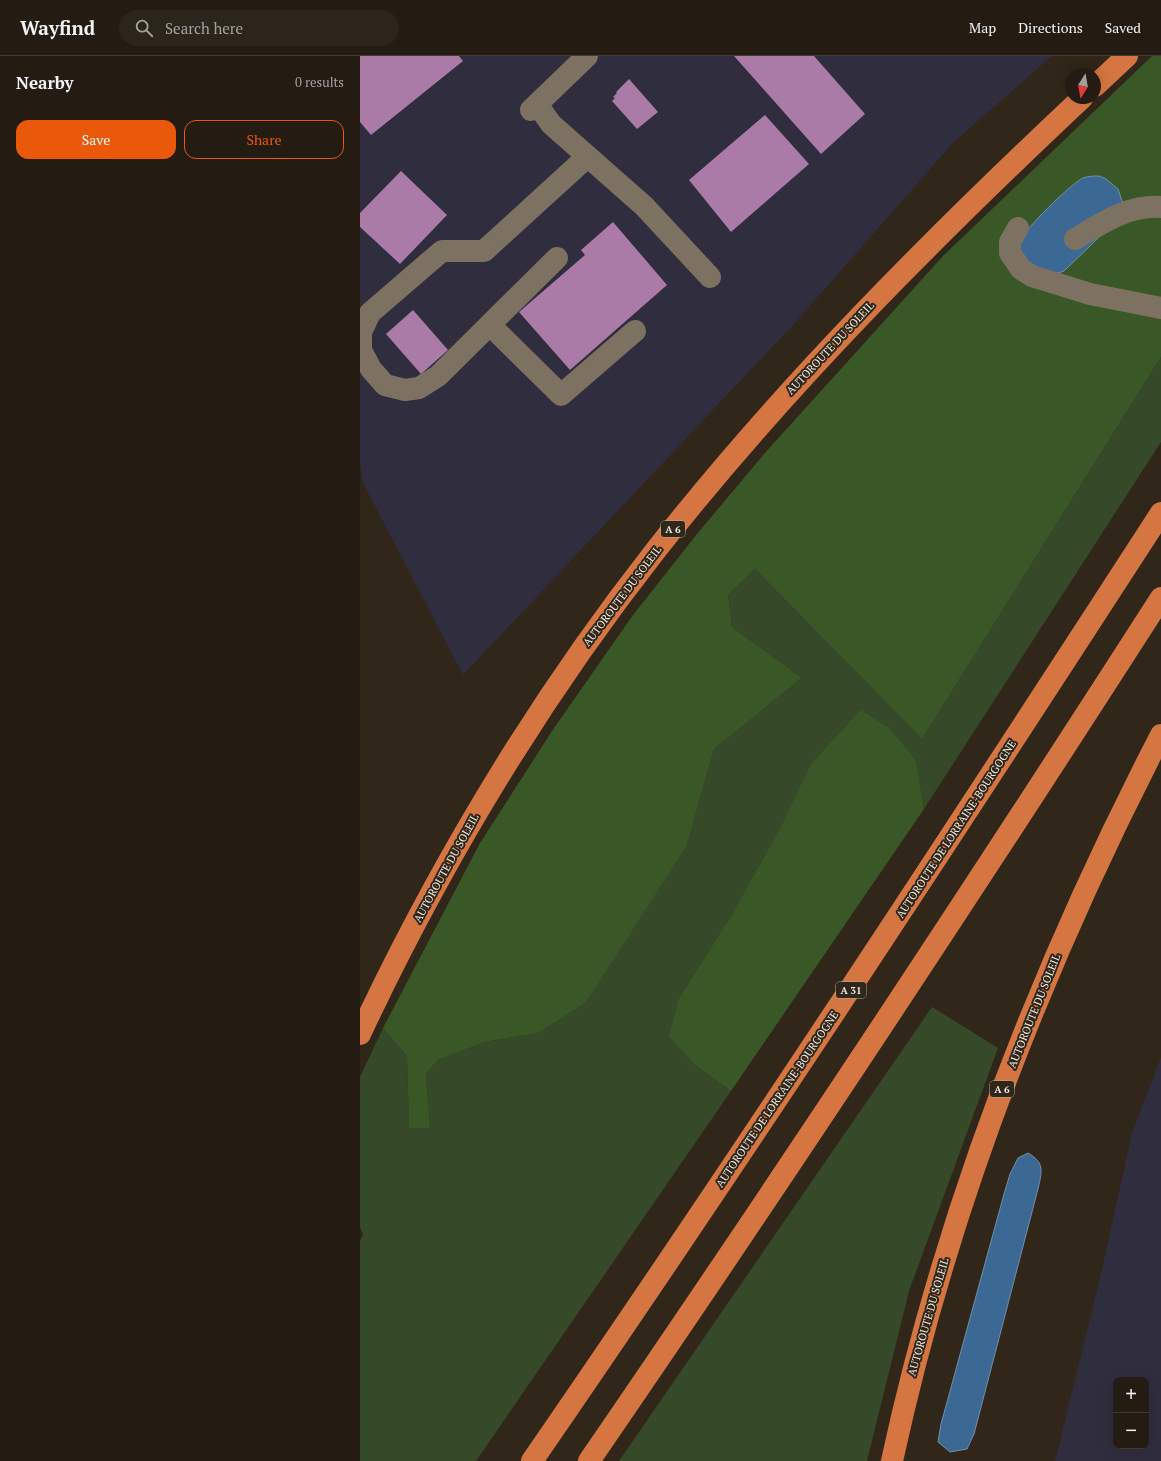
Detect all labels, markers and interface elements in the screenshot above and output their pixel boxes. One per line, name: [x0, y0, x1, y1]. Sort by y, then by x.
search box: [119, 10, 399, 46]
text: Wayfind: [20, 15, 95, 40]
icon: search: [133, 17, 155, 39]
text: Search here: [165, 18, 243, 38]
text: Map: [969, 18, 996, 37]
text: Directions: [1018, 18, 1083, 37]
text: Saved: [1105, 18, 1141, 37]
north arrow: [1065, 68, 1101, 104]
text: Nearby: [16, 71, 74, 94]
text: 0 results: [295, 73, 344, 91]
button: Save: [16, 120, 176, 159]
button: Share: [184, 120, 344, 159]
street label: AUTOROUTE DU SOLEIL: [783, 299, 877, 397]
road number: A 6: [661, 521, 685, 537]
street label: AUTOROUTE DU SOLEIL: [580, 543, 664, 649]
street label: AUTOROUTE DE LORRAINE-BOURGOGNE: [893, 737, 1019, 921]
street label: AUTOROUTE DU SOLEIL: [410, 811, 482, 925]
street label: AUTOROUTE DU SOLEIL: [1005, 952, 1063, 1070]
road number: A 31: [836, 982, 866, 998]
street label: AUTOROUTE DE LORRAINE-BOURGOGNE: [713, 1008, 841, 1190]
road number: A 6: [990, 1081, 1014, 1097]
street label: AUTOROUTE DU SOLEIL: [904, 1256, 952, 1378]
map controls: [1113, 1377, 1149, 1449]
button: +: [1113, 1377, 1149, 1413]
button: −: [1113, 1413, 1149, 1449]

